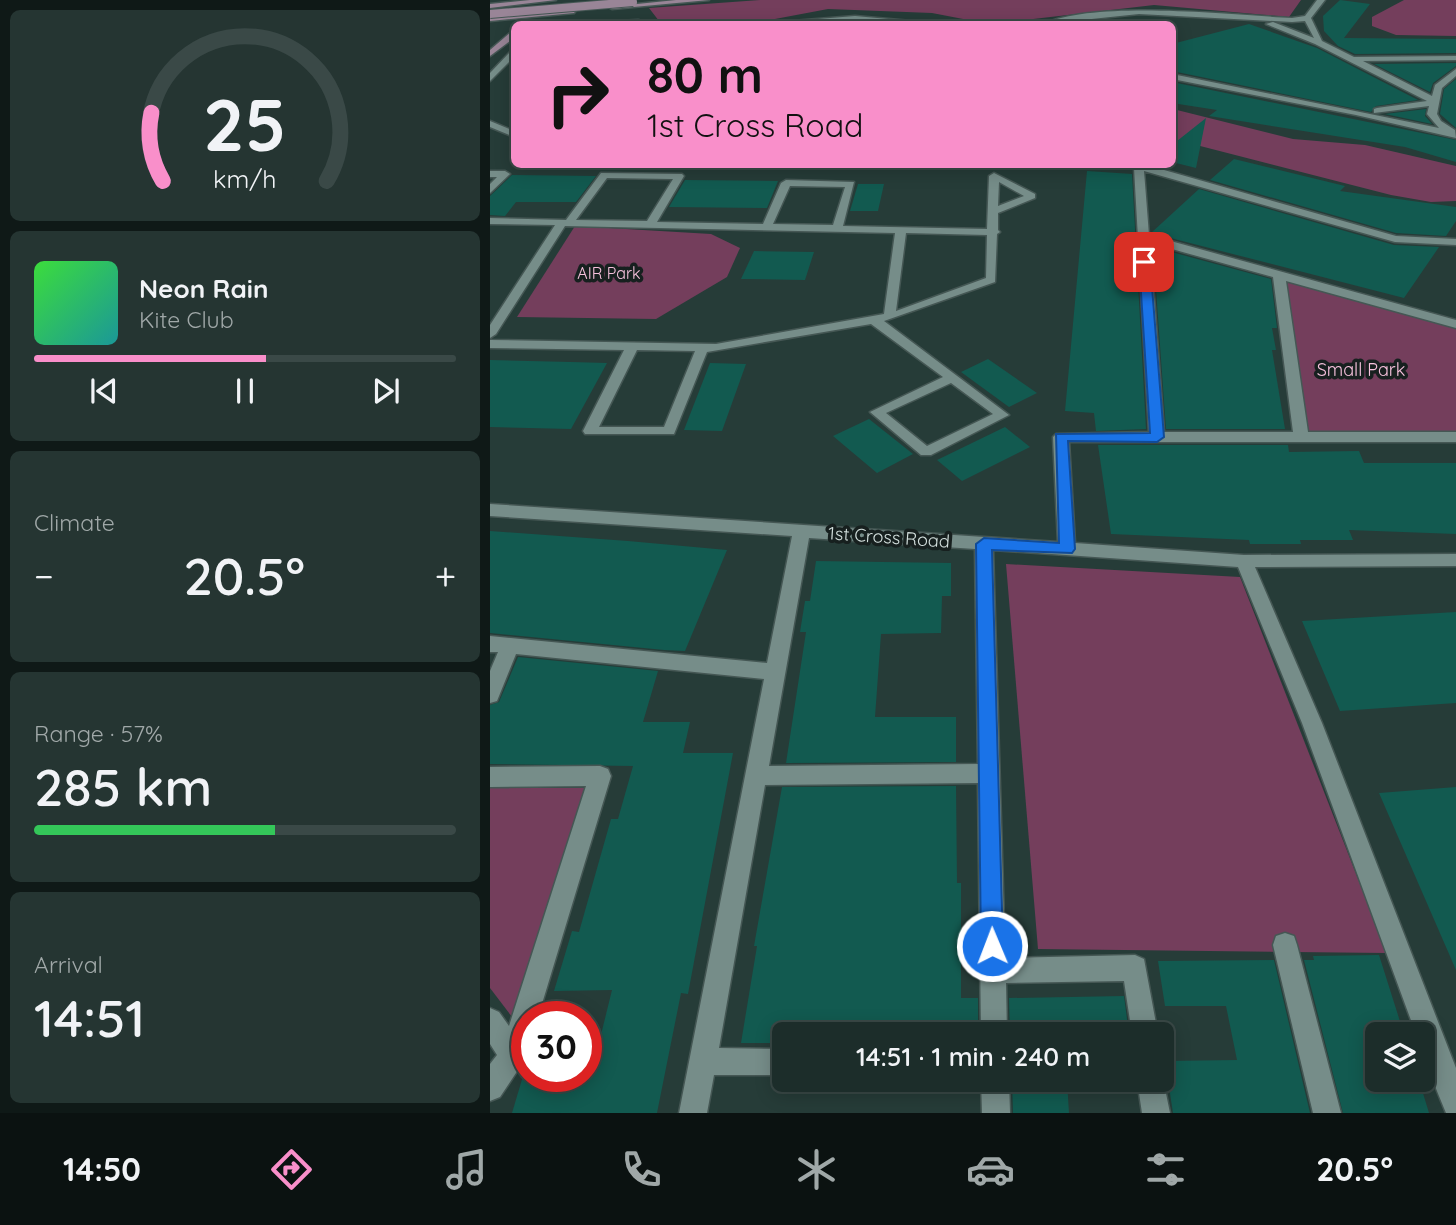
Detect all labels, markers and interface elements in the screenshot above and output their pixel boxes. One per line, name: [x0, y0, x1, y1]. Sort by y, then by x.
text: 80 m: [647, 44, 763, 105]
icon: right: [532, 49, 623, 140]
text: 25: [203, 79, 287, 170]
text: 1st Cross Road: [647, 105, 863, 145]
text: km/h: [213, 163, 277, 194]
pin: [1114, 232, 1174, 292]
icon: arrive: [1125, 243, 1163, 281]
park label: AIR Park: [577, 263, 641, 283]
text: Neon Rain: [139, 272, 268, 305]
text: Kite Club: [139, 305, 234, 334]
park label: Small Park: [1317, 358, 1405, 381]
icon: previous: [85, 372, 123, 410]
icon: pause: [226, 372, 264, 410]
icon: next: [367, 372, 405, 410]
text: Climate: [34, 508, 115, 537]
street label: 1st Cross Road: [827, 521, 951, 553]
text: 20.5°: [183, 543, 305, 608]
text: −: [34, 552, 54, 600]
text: +: [435, 552, 456, 600]
text: Range · 57%: [34, 719, 163, 748]
text: 285 km: [34, 754, 212, 819]
position arrow: [955, 909, 1029, 983]
text: Arrival: [34, 950, 103, 979]
text: 14:51: [34, 985, 145, 1050]
speed limit sign: 30: [511, 1001, 602, 1092]
map controls: [1365, 1022, 1435, 1092]
button: layers: [1365, 1022, 1435, 1092]
text: 14:51 · 1 min · 240 m: [856, 1040, 1090, 1073]
icon: directions: [267, 1145, 316, 1194]
icon: music: [442, 1145, 491, 1194]
icon: phone: [617, 1145, 666, 1194]
icon: climate: [792, 1145, 841, 1194]
icon: car: [966, 1145, 1015, 1194]
icon: filters: [1141, 1145, 1190, 1194]
text: 14:50: [63, 1149, 141, 1189]
text: 20.5°: [1316, 1149, 1393, 1189]

